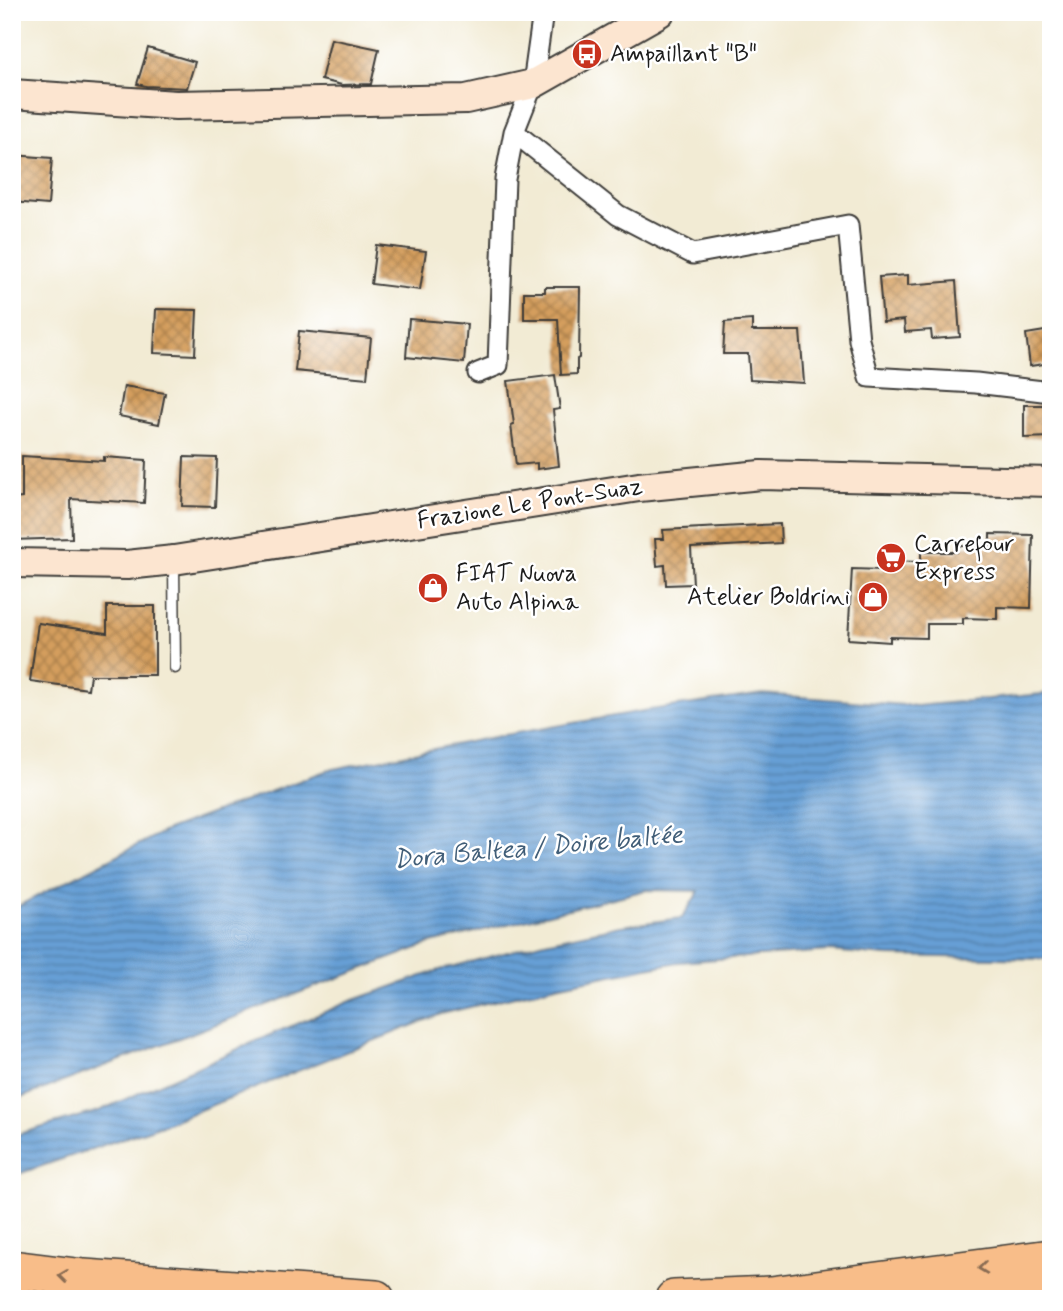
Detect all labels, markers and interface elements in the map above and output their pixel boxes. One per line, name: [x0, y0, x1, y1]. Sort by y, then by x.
bus stop icon: Ampaillant "B": [570, 37, 604, 71]
place label: Ampaillant "B": [610, 39, 757, 70]
street label: Frazione Le Pont-Suaz: [415, 471, 645, 537]
place label: Carrefour Express: [914, 529, 1015, 588]
supermarket icon: Carrefour Express: [874, 541, 908, 575]
place label: FIAT Nuova Auto Alpina: [456, 559, 579, 618]
shop icon: FIAT Nuova Auto Alpina: [416, 571, 450, 605]
shop icon: Atelier Boldrini: [856, 580, 890, 614]
place label: Atelier Boldrini: [687, 582, 850, 613]
water label: Dora Baltea / Doire baltée: [392, 818, 685, 878]
one-way arrow: [977, 1260, 989, 1275]
one-way arrow: [57, 1268, 69, 1283]

